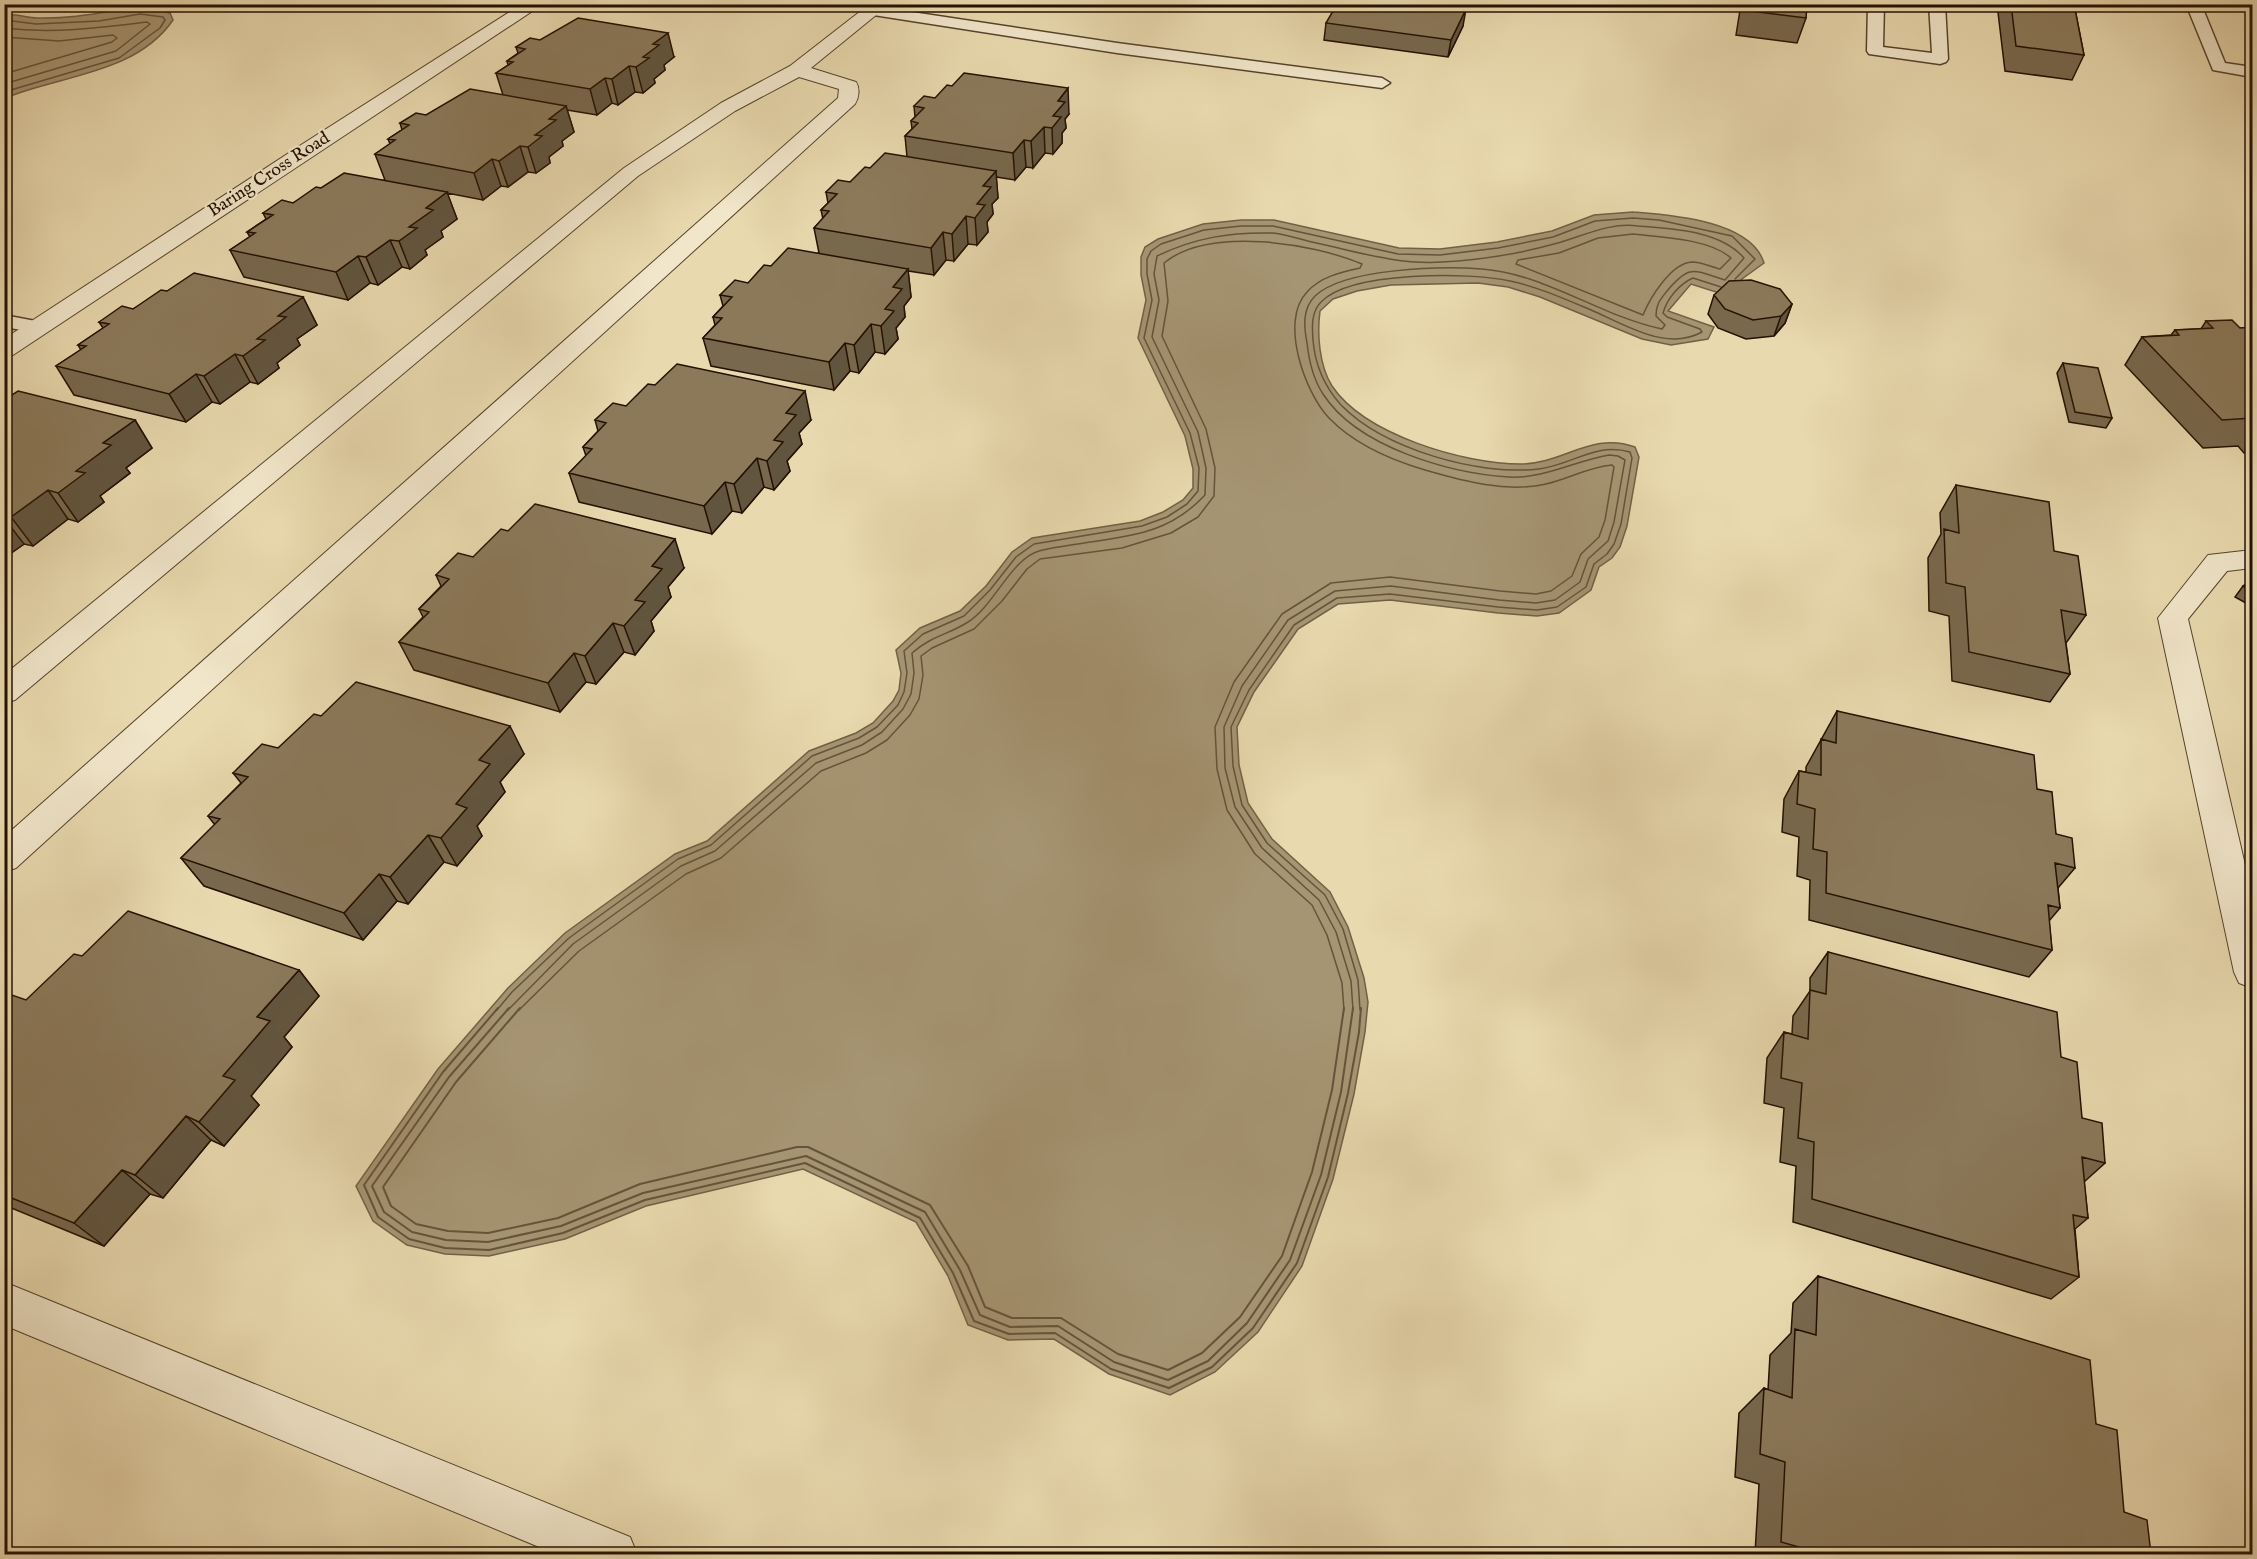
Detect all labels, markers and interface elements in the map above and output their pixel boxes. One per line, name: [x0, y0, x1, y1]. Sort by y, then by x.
street label: Baring Cross Road: [204, 127, 335, 223]

